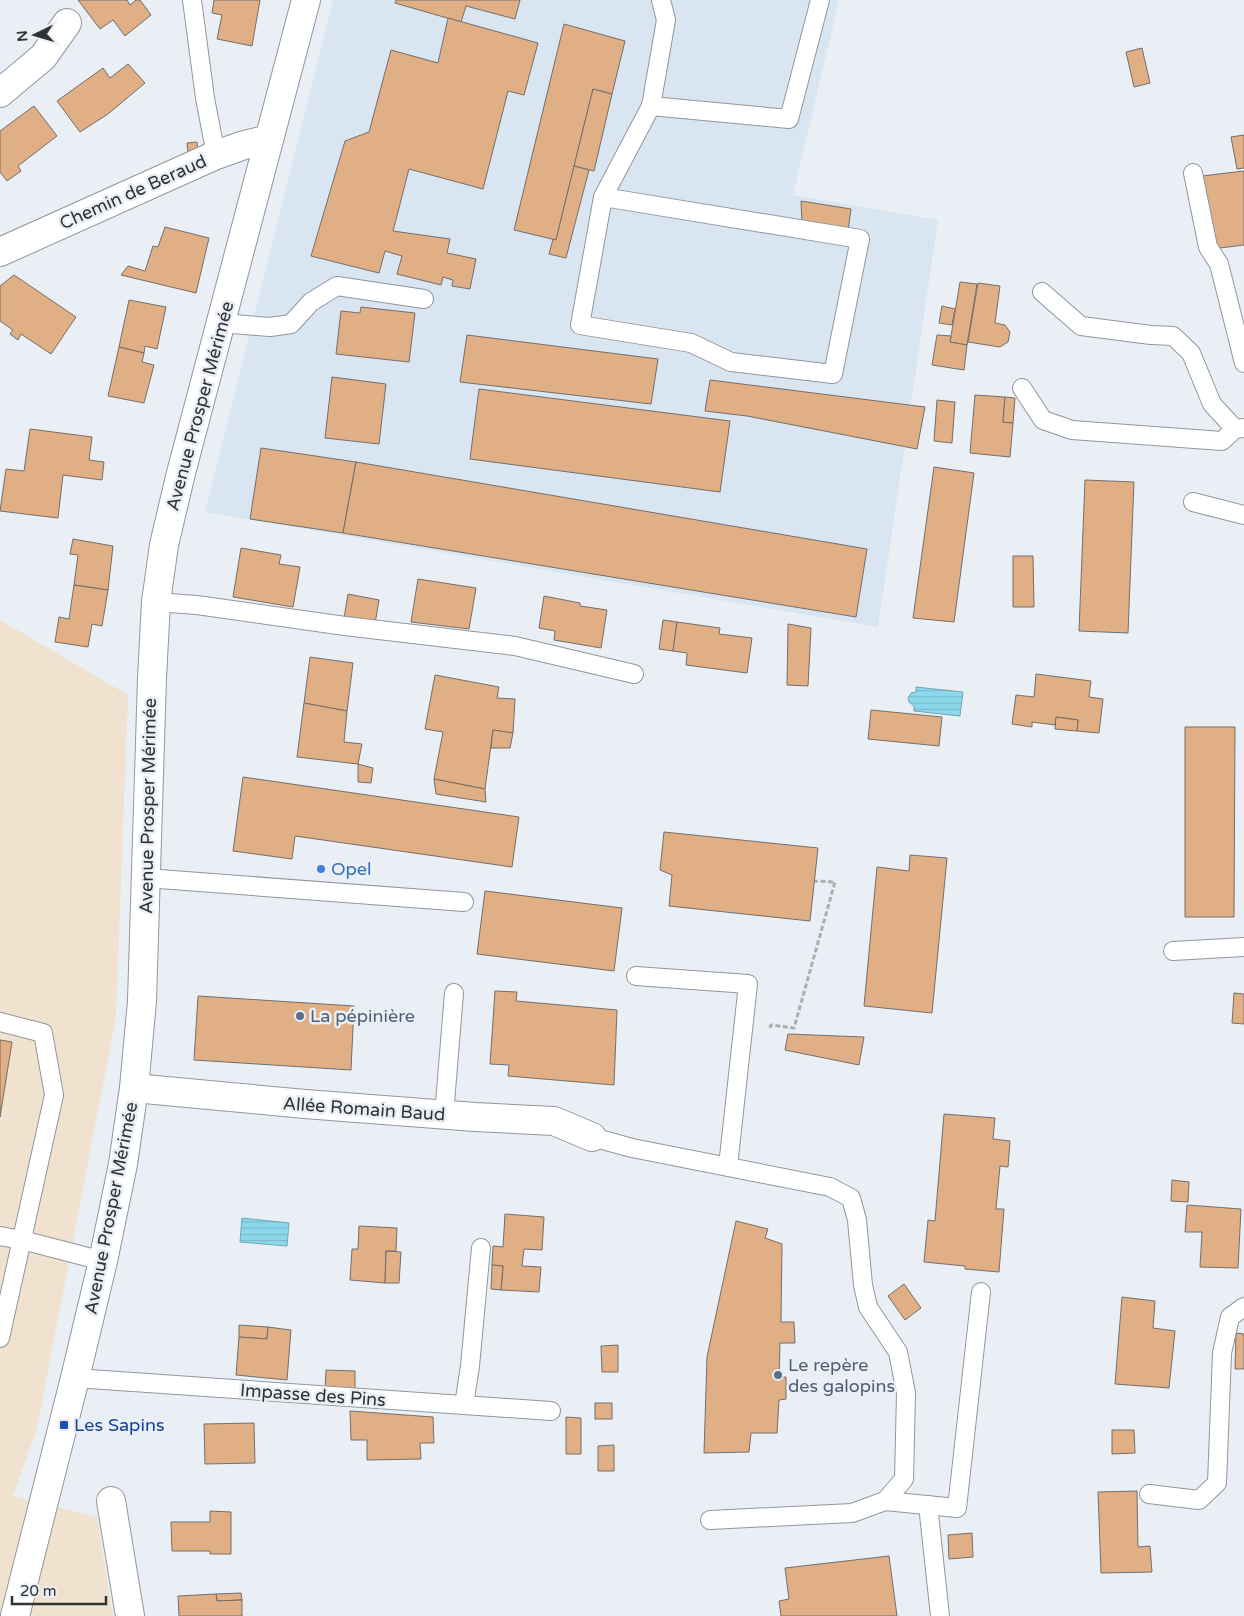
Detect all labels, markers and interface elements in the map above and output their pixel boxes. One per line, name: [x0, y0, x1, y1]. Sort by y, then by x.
north arrow: [10, 10, 60, 60]
text: N: [14, 30, 32, 42]
street label: Chemin de Beraud: [56, 150, 210, 234]
street label: Avenue Prosper Mérimée: [161, 299, 239, 513]
street label: Avenue Prosper Mérimée: [135, 698, 161, 914]
place label: Opel: [331, 858, 371, 880]
marker: Opel: [315, 863, 327, 875]
place label: La pépinière: [310, 1005, 415, 1027]
marker: La pépinière: [294, 1010, 306, 1022]
street label: Allée Romain Baud: [282, 1092, 446, 1126]
street label: Avenue Prosper Mérimée: [80, 1100, 142, 1316]
place label: Le repère des galopins: [788, 1354, 895, 1397]
marker: Le repère des galopins: [772, 1369, 784, 1381]
street label: Impasse des Pins: [239, 1379, 387, 1411]
place label: Les Sapins: [74, 1414, 165, 1436]
marker: Les Sapins: [58, 1419, 70, 1431]
scale bar: [12, 1574, 106, 1606]
text: 20 m: [20, 1582, 57, 1600]

